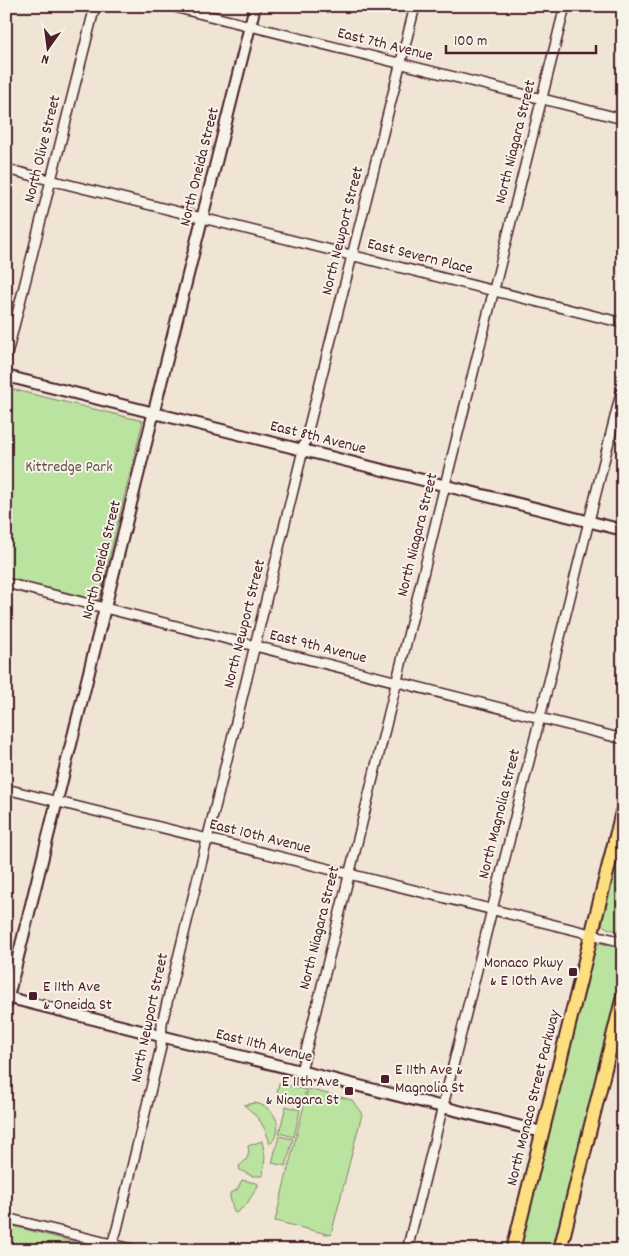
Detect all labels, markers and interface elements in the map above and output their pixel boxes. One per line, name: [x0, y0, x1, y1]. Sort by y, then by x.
north arrow: [22, 22, 72, 72]
street label: East 7th Avenue: [335, 22, 435, 68]
scale bar: [446, 22, 596, 54]
text: 100 m: [454, 31, 487, 53]
text: N: [39, 48, 51, 69]
street label: North Niagara Street: [490, 78, 543, 206]
street label: North Olive Street: [19, 93, 67, 205]
street label: North Oneida Street: [174, 105, 226, 229]
street label: North Newport Street: [316, 164, 370, 298]
street label: East Severn Place: [365, 233, 475, 281]
street label: East 8th Avenue: [268, 415, 368, 461]
park label: Kittredge Park: [25, 456, 113, 479]
street label: North Niagara Street: [392, 471, 445, 599]
street label: North Oneida Street: [76, 498, 128, 622]
street label: North Newport Street: [218, 557, 272, 691]
street label: East 9th Avenue: [267, 624, 369, 670]
street label: North Magnolia Street: [473, 747, 527, 881]
street label: East 10th Avenue: [207, 813, 313, 861]
street label: North Niagara Street: [294, 864, 347, 992]
street label: North Newport Street: [125, 951, 175, 1085]
place label: Monaco Pkwy & E 10th Ave: [484, 952, 564, 993]
marker: Monaco Pkwy & E 10th Ave: [567, 966, 579, 978]
place label: E 11th Ave & Oneida St: [43, 976, 112, 1017]
marker: E 11th Ave & Oneida St: [27, 990, 39, 1002]
street label: North Monaco Street Parkway: [501, 1007, 567, 1188]
street label: East 11th Avenue: [213, 1023, 315, 1069]
place label: E 11th Ave & Magnolia St: [395, 1059, 464, 1100]
place label: E 11th Ave & Niagara St: [265, 1071, 339, 1112]
marker: E 11th Ave & Magnolia St: [379, 1073, 391, 1085]
marker: E 11th Ave & Niagara St: [343, 1085, 355, 1097]

